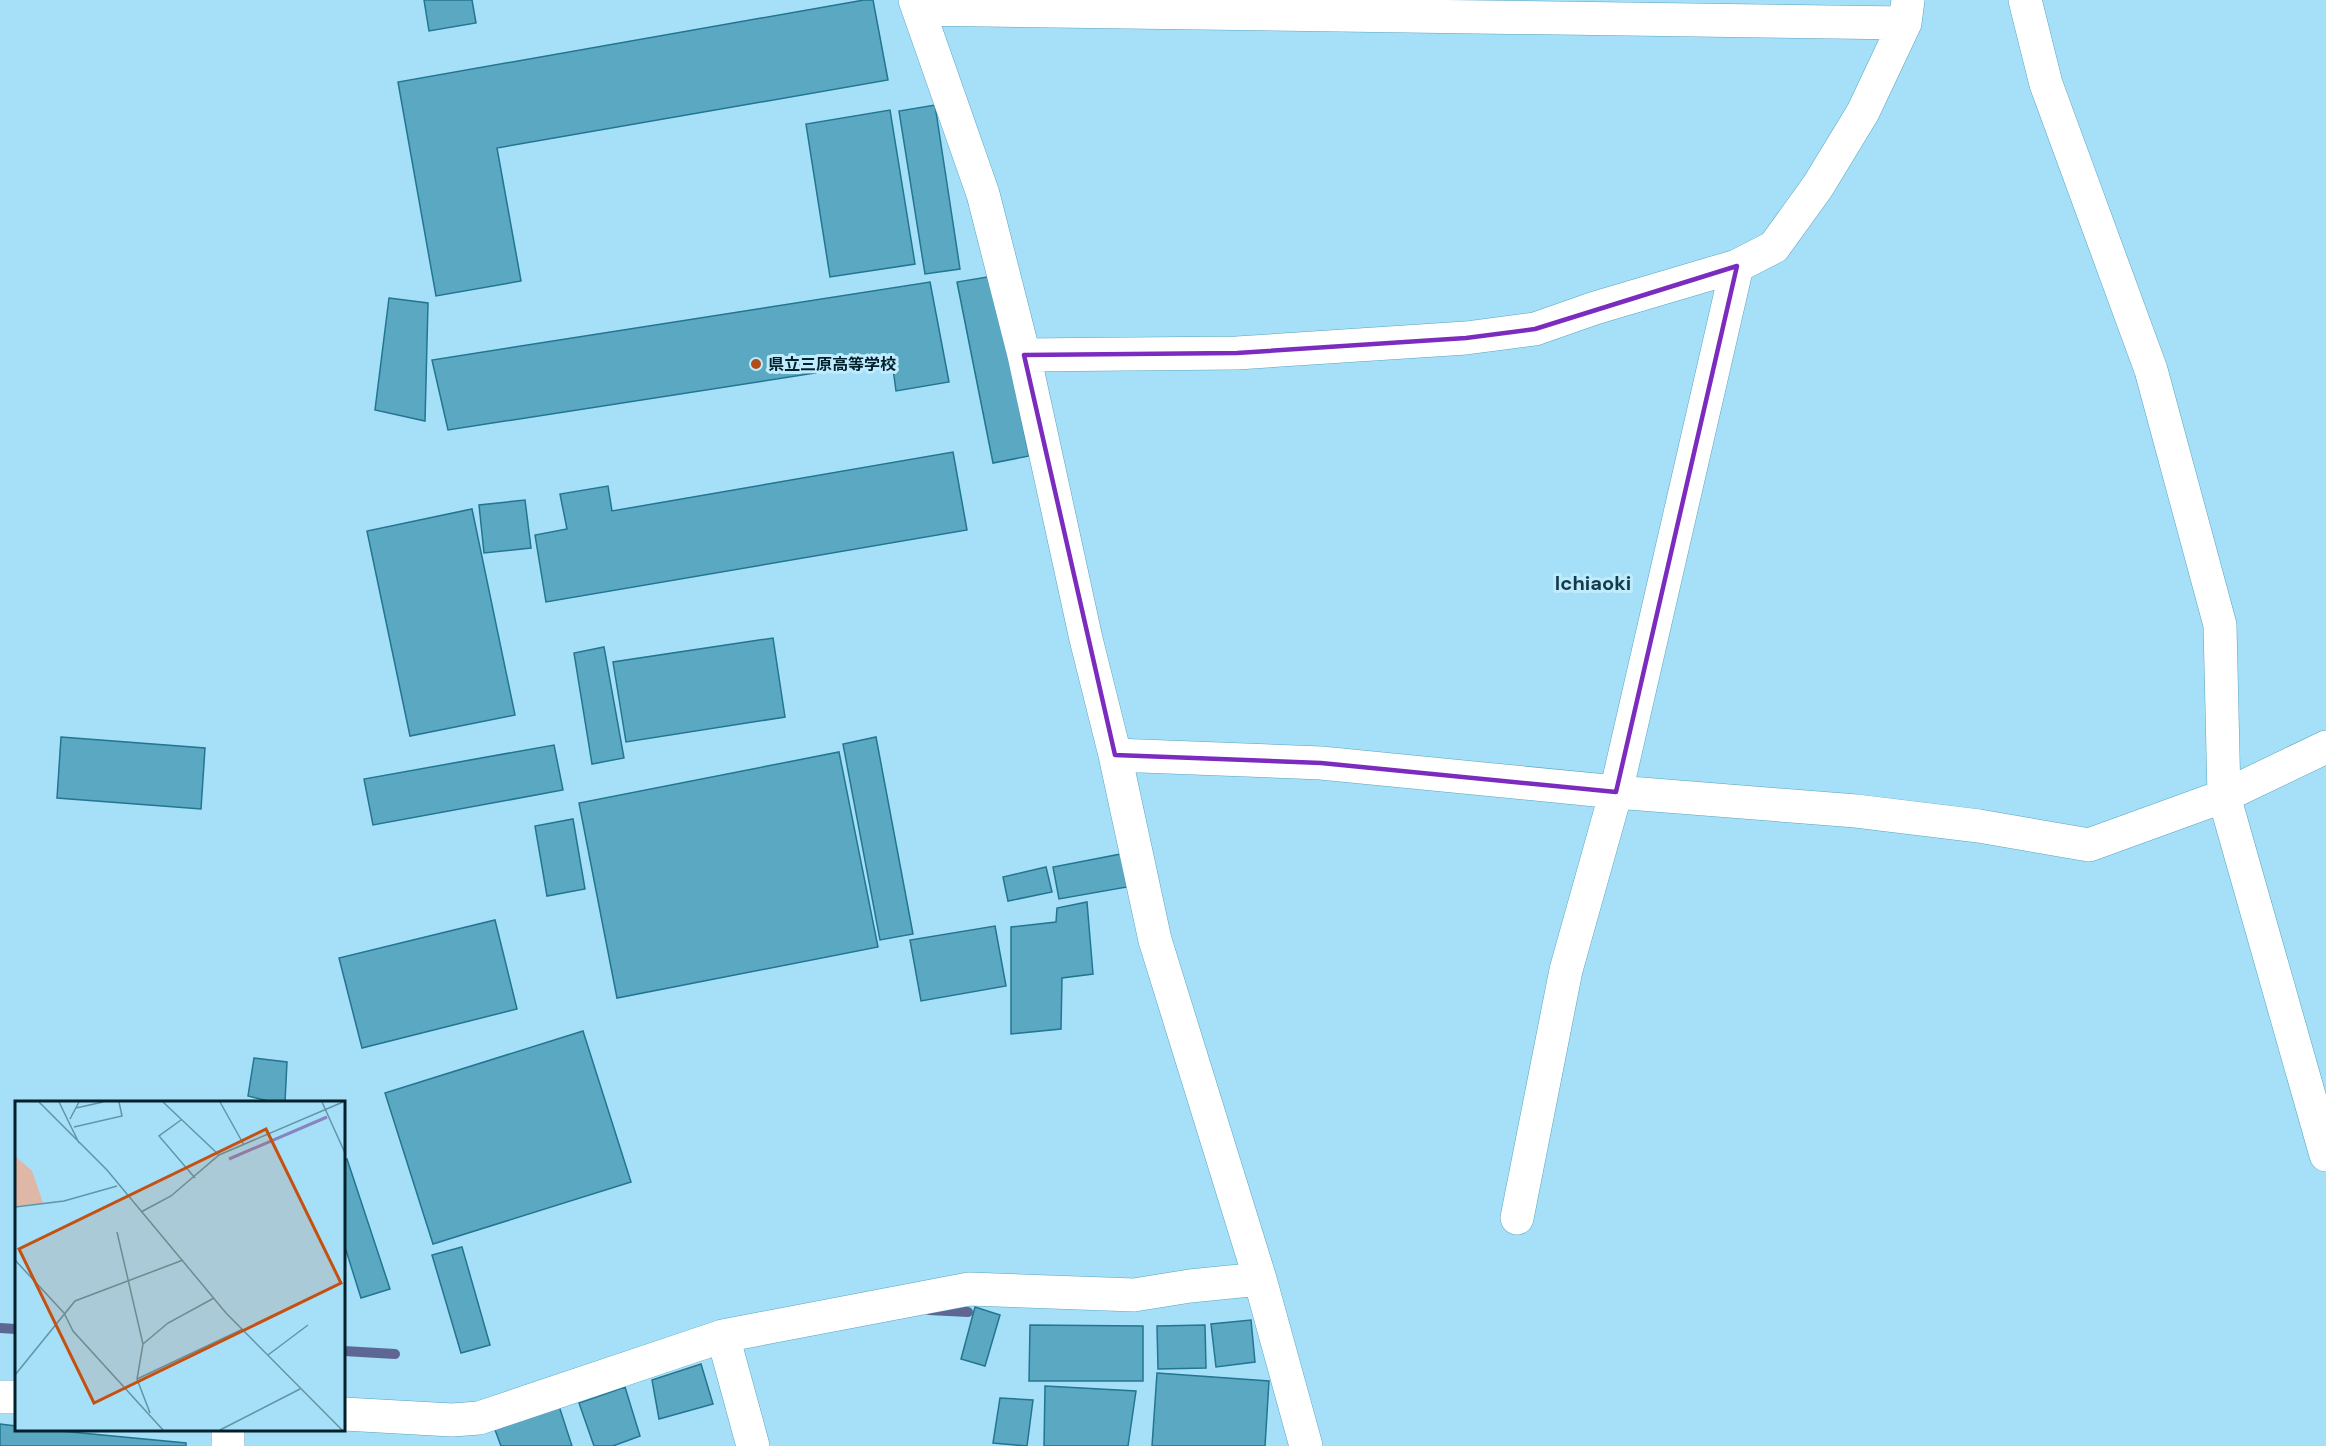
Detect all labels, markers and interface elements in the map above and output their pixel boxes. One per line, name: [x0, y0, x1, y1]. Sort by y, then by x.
place label: 県立三原高等学校: [768, 354, 896, 375]
marker: 県立三原高等学校: [749, 357, 763, 371]
district label: Ichiaoki: [1555, 570, 1631, 596]
inset map: [15, 1101, 345, 1431]

